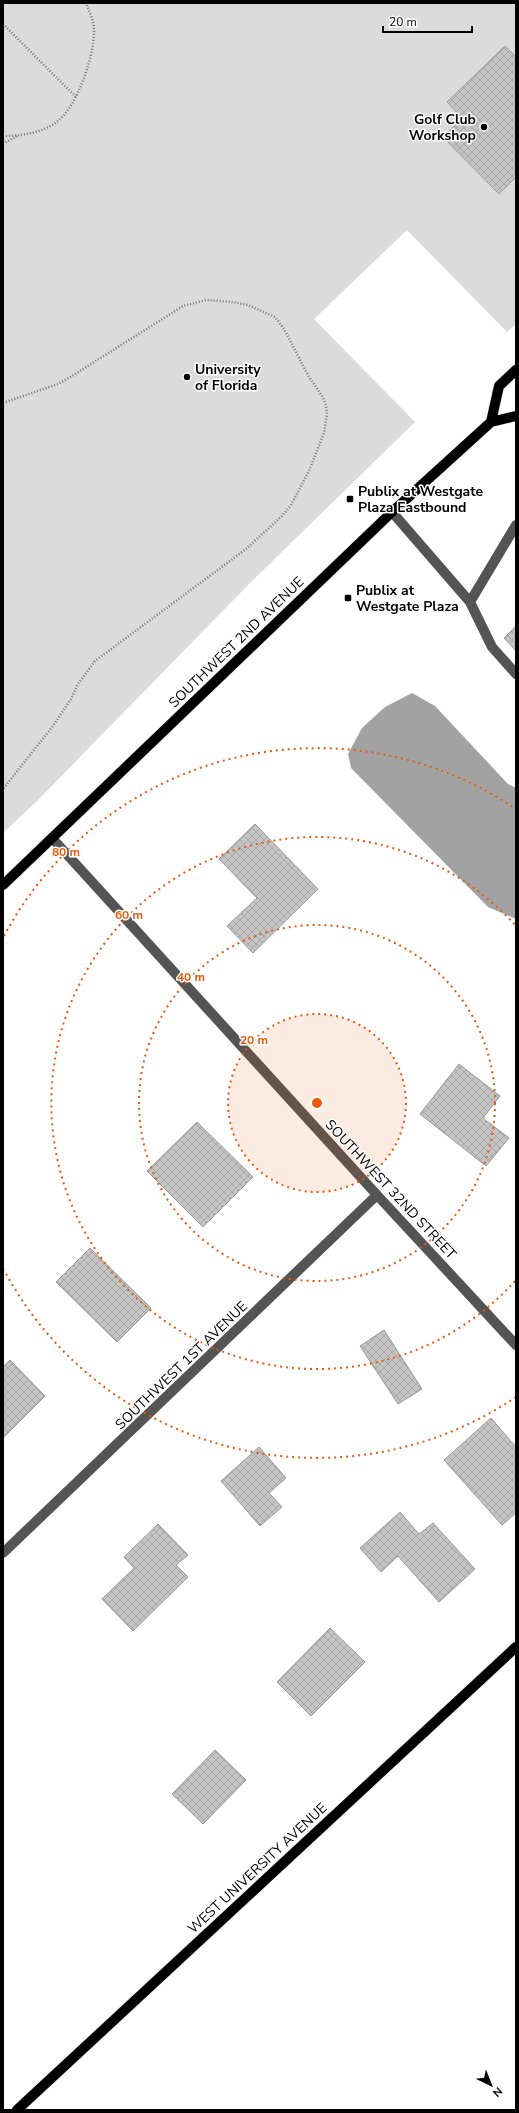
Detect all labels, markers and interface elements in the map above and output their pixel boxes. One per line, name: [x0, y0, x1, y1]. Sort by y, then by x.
scale bar: [383, 8, 472, 34]
text: 20 m: [389, 14, 417, 30]
place label: Golf Club Workshop: [409, 110, 476, 145]
marker: Golf Club Workshop: [479, 122, 489, 132]
place label: University of Florida: [195, 360, 261, 395]
marker: University of Florida: [182, 372, 192, 382]
place label: Publix at Westgate Plaza Eastbound: [358, 482, 484, 517]
marker: Publix at Westgate Plaza Eastbound: [345, 494, 355, 504]
street label: SOUTHWEST 2ND AVENUE: [165, 573, 308, 712]
place label: Publix at Westgate Plaza: [356, 581, 459, 616]
marker: Publix at Westgate Plaza: [343, 593, 353, 603]
text: 80 m: [52, 844, 80, 860]
text: 60 m: [115, 907, 143, 923]
text: 40 m: [177, 969, 205, 985]
text: 20 m: [240, 1032, 268, 1048]
centre of rings: [310, 1096, 324, 1110]
street label: SOUTHWEST 32ND STREET: [321, 1115, 461, 1264]
street label: SOUTHWEST 1ST AVENUE: [111, 1297, 252, 1434]
street label: WEST UNIVERSITY AVENUE: [184, 1799, 331, 1938]
north arrow: [471, 2065, 511, 2105]
text: N: [489, 2084, 506, 2100]

